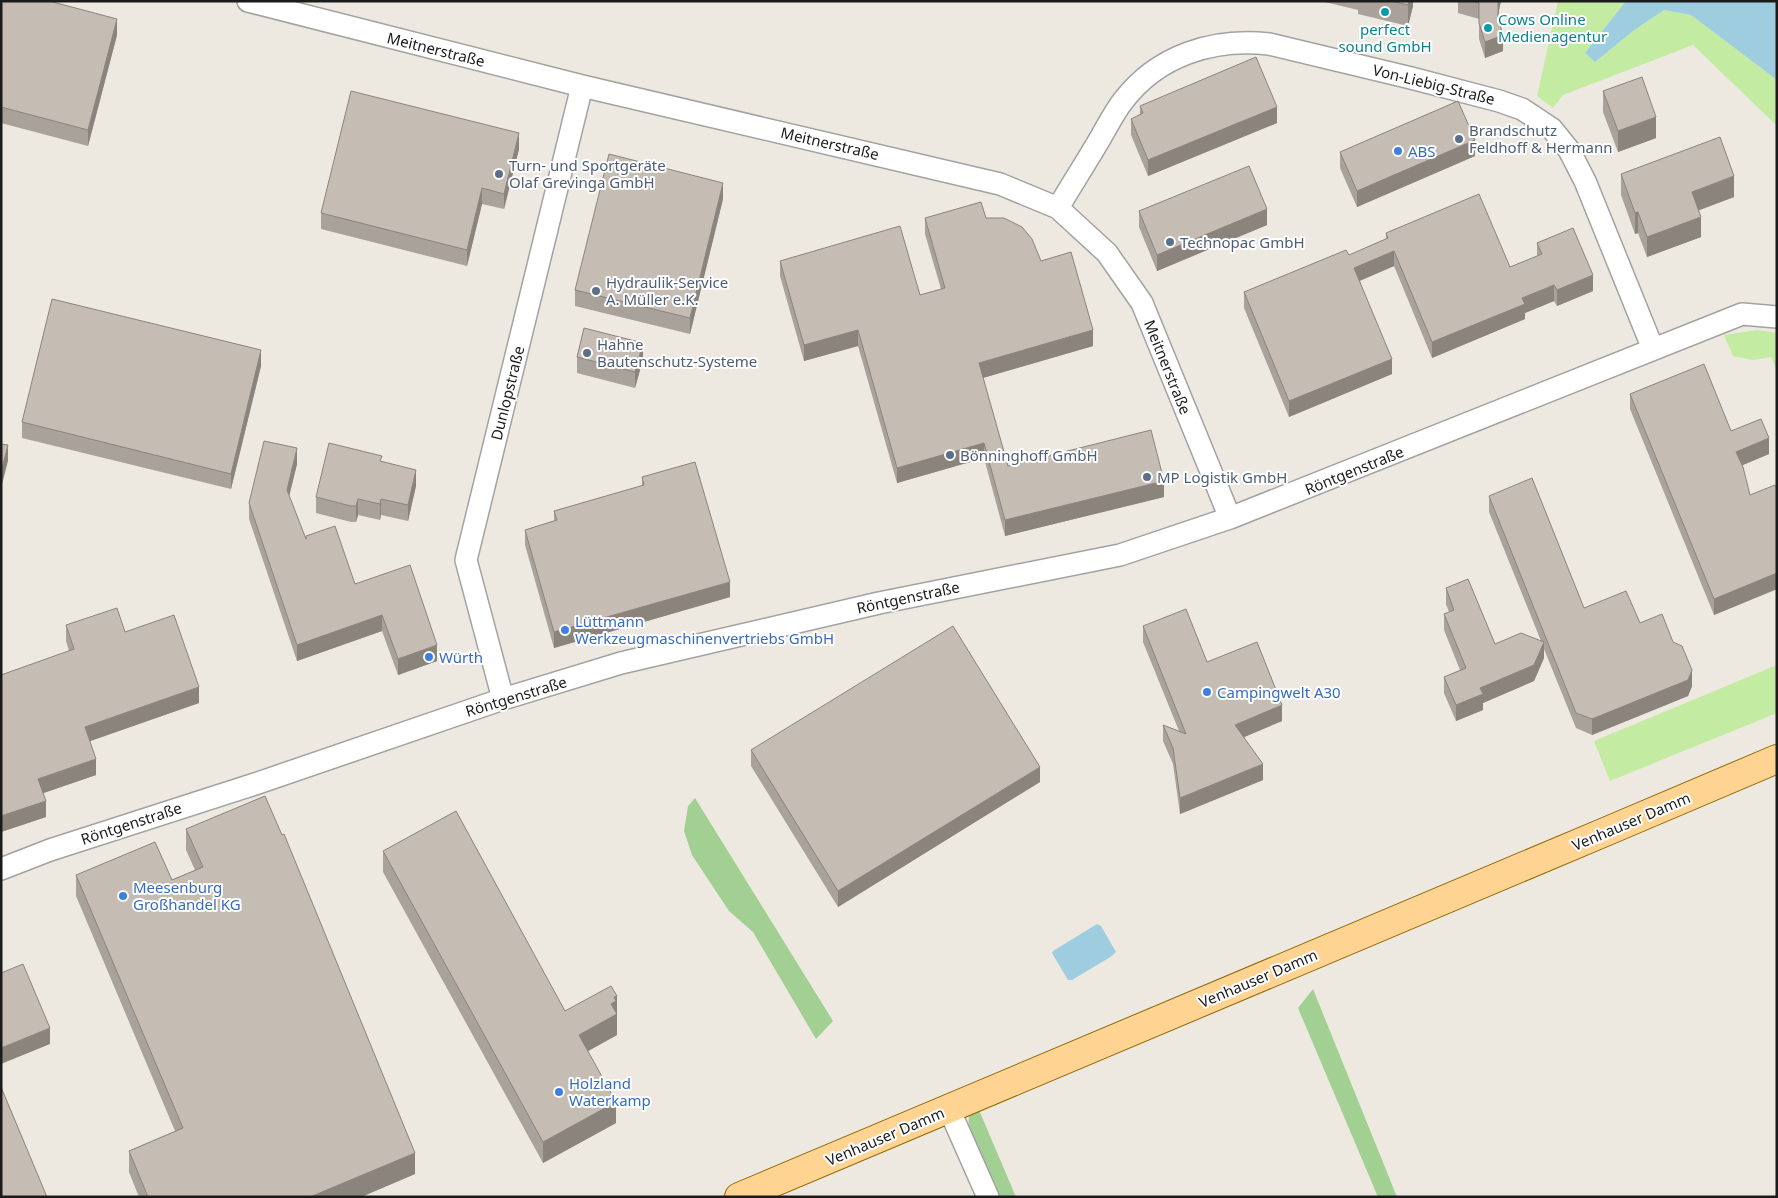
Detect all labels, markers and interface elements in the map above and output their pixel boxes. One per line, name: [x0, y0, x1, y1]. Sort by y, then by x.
marker: perfect sound GmbH: [1379, 6, 1391, 18]
place label: Cows Online Medienagentur: [1498, 9, 1607, 46]
place label: perfect sound GmbH: [1338, 19, 1432, 56]
marker: Cows Online Medienagentur: [1482, 22, 1494, 34]
street label: Meitnerstraße: [385, 27, 487, 71]
street label: Von-Liebig-Straße: [1371, 59, 1497, 109]
place label: Brandschutz Feldhoff & Hermann: [1469, 120, 1613, 157]
street label: Meitnerstraße: [779, 122, 881, 164]
marker: Brandschutz Feldhoff & Hermann: [1453, 133, 1465, 145]
place label: ABS: [1408, 141, 1436, 161]
marker: ABS: [1392, 145, 1404, 157]
place label: Turn- und Sportgeräte Olaf Grevinga GmbH: [509, 155, 666, 192]
marker: Turn- und Sportgeräte Olaf Grevinga GmbH: [493, 168, 505, 180]
place label: Technopac GmbH: [1180, 232, 1305, 252]
marker: Technopac GmbH: [1164, 236, 1176, 248]
place label: Hydraulik-Service A. Müller e.K.: [606, 272, 728, 309]
marker: Hydraulik-Service A. Müller e.K.: [590, 285, 602, 297]
street label: Meitnerstraße: [1140, 317, 1196, 417]
place label: Hahne Bautenschutz-Systeme: [597, 334, 757, 371]
street label: Dunlopstraße: [486, 344, 528, 442]
marker: Hahne Bautenschutz-Systeme: [581, 347, 593, 359]
street label: Röntgenstraße: [1302, 441, 1406, 499]
place label: Bönninghoff GmbH: [960, 445, 1098, 465]
marker: Bönninghoff GmbH: [944, 449, 956, 461]
place label: MP Logistik GmbH: [1157, 467, 1287, 487]
marker: MP Logistik GmbH: [1141, 471, 1153, 483]
street label: Röntgenstraße: [855, 576, 961, 618]
place label: Lüttmann Werkzeugmaschinenvertriebs GmbH: [575, 611, 834, 648]
marker: Lüttmann Werkzeugmaschinenvertriebs GmbH: [559, 624, 571, 636]
place label: Würth: [439, 647, 483, 667]
marker: Würth: [423, 651, 435, 663]
street label: Röntgenstraße: [463, 671, 569, 721]
place label: Campingwelt A30: [1217, 682, 1341, 702]
marker: Campingwelt A30: [1201, 686, 1213, 698]
street label: Venhauser Damm: [1569, 787, 1693, 855]
street label: Röntgenstraße: [78, 797, 184, 849]
place label: Meesenburg Großhandel KG: [133, 877, 241, 914]
marker: Meesenburg Großhandel KG: [117, 890, 129, 902]
street label: Venhauser Damm: [1196, 944, 1320, 1012]
place label: Holzland Waterkamp: [569, 1073, 651, 1110]
marker: Holzland Waterkamp: [553, 1086, 565, 1098]
street label: Venhauser Damm: [823, 1102, 947, 1170]

